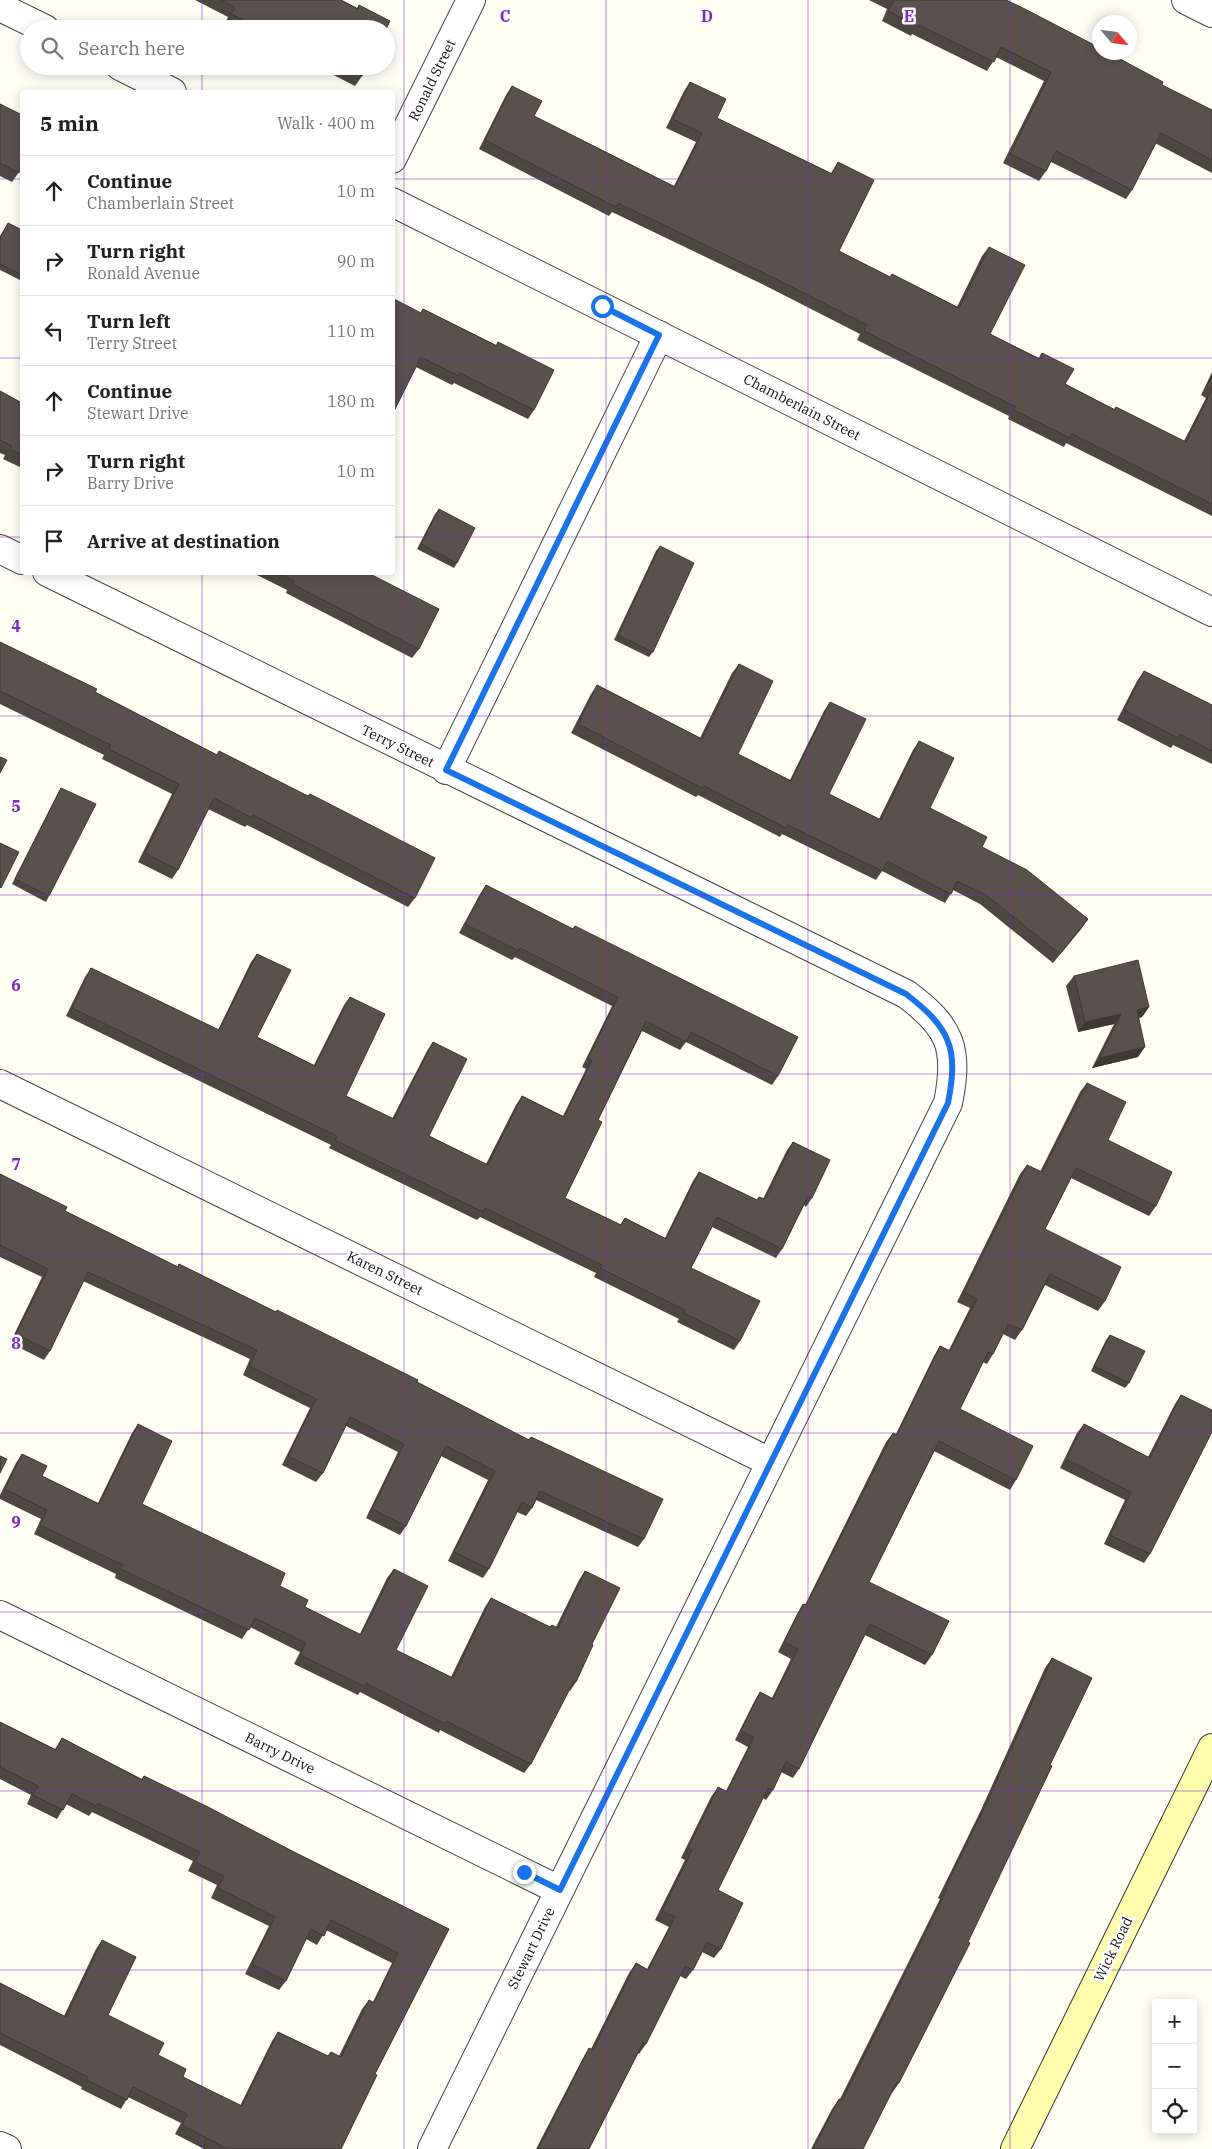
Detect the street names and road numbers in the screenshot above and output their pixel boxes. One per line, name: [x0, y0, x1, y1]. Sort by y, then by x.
street label: Ronald Street: [404, 36, 460, 124]
street label: Chamberlain Street: [741, 370, 864, 444]
street label: Terry Street: [359, 721, 437, 771]
street label: Karen Street: [344, 1247, 426, 1299]
street label: Barry Drive: [242, 1728, 318, 1778]
street label: Stewart Drive: [503, 1904, 559, 1992]
street label: Wick Road: [1090, 1913, 1137, 1984]

